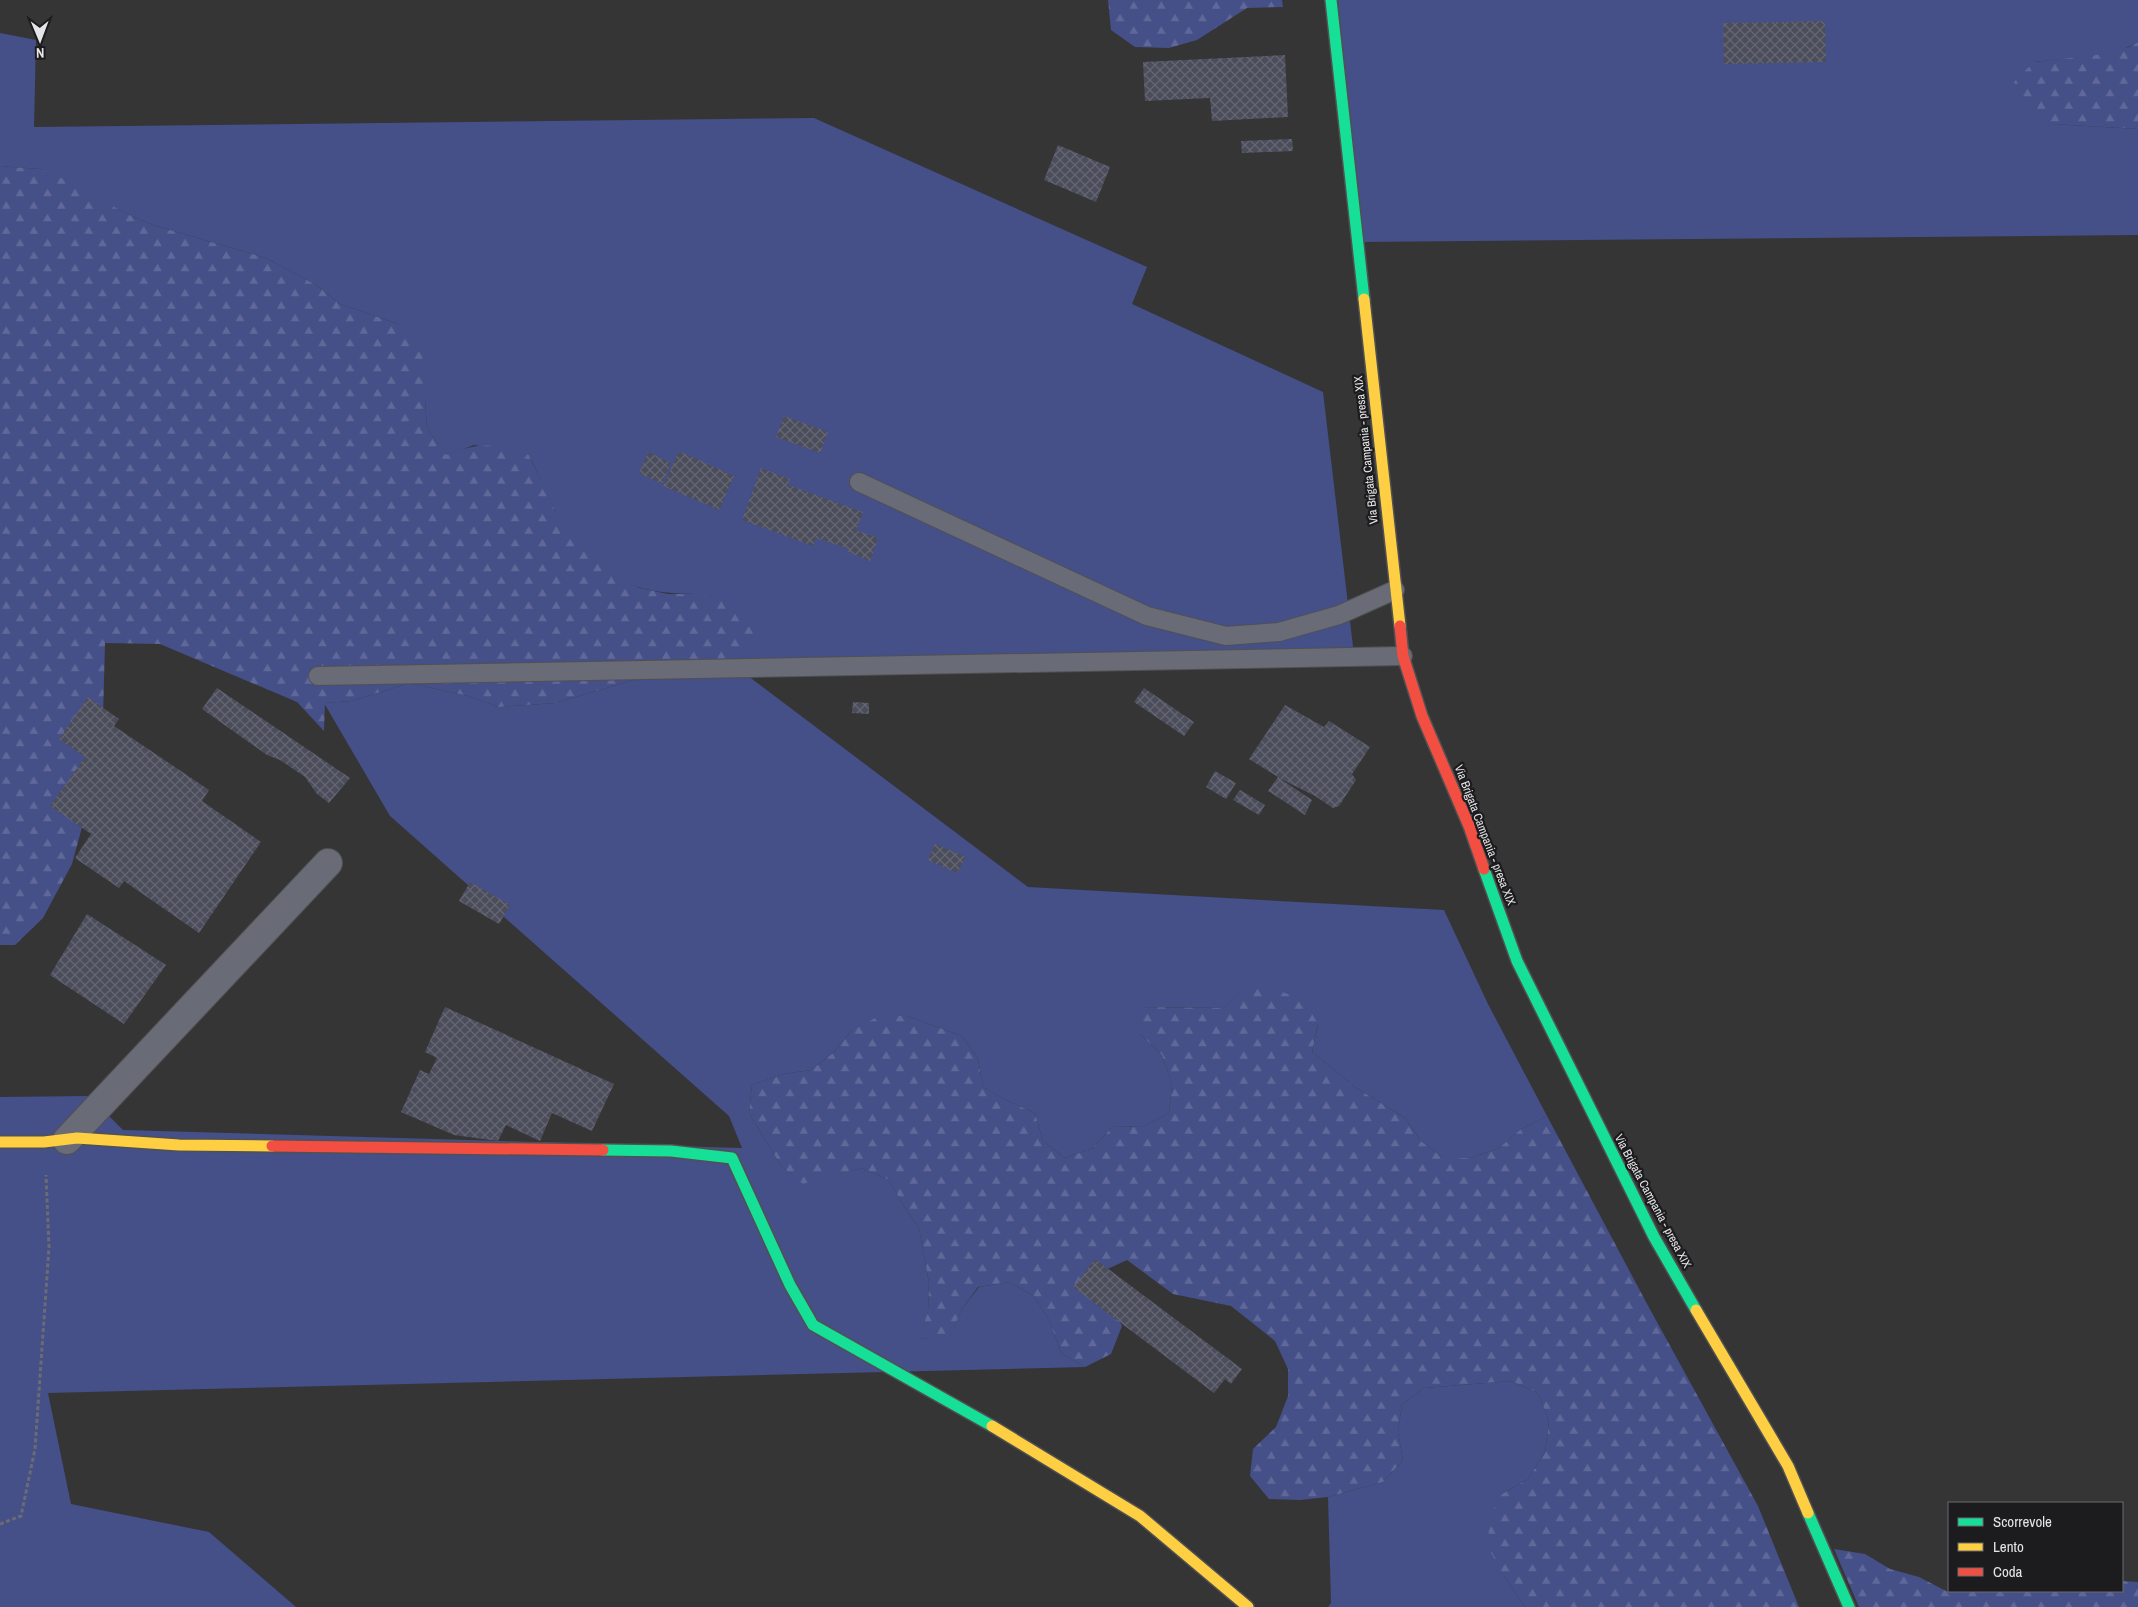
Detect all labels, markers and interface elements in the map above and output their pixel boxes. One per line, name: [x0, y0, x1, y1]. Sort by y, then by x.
north arrow: [15, 15, 65, 65]
text: N: [36, 44, 45, 62]
street label: Via Brigata Campania - presa XIX: [1350, 375, 1382, 525]
street label: Via Brigata Campania - presa XIX: [1451, 763, 1519, 908]
street label: Via Brigata Campania - presa XIX: [1611, 1131, 1695, 1271]
legend: [1948, 1502, 2123, 1592]
text: Scorrevole: [1993, 1511, 2052, 1532]
text: Lento: [1993, 1536, 2024, 1557]
text: Coda: [1993, 1561, 2023, 1582]

